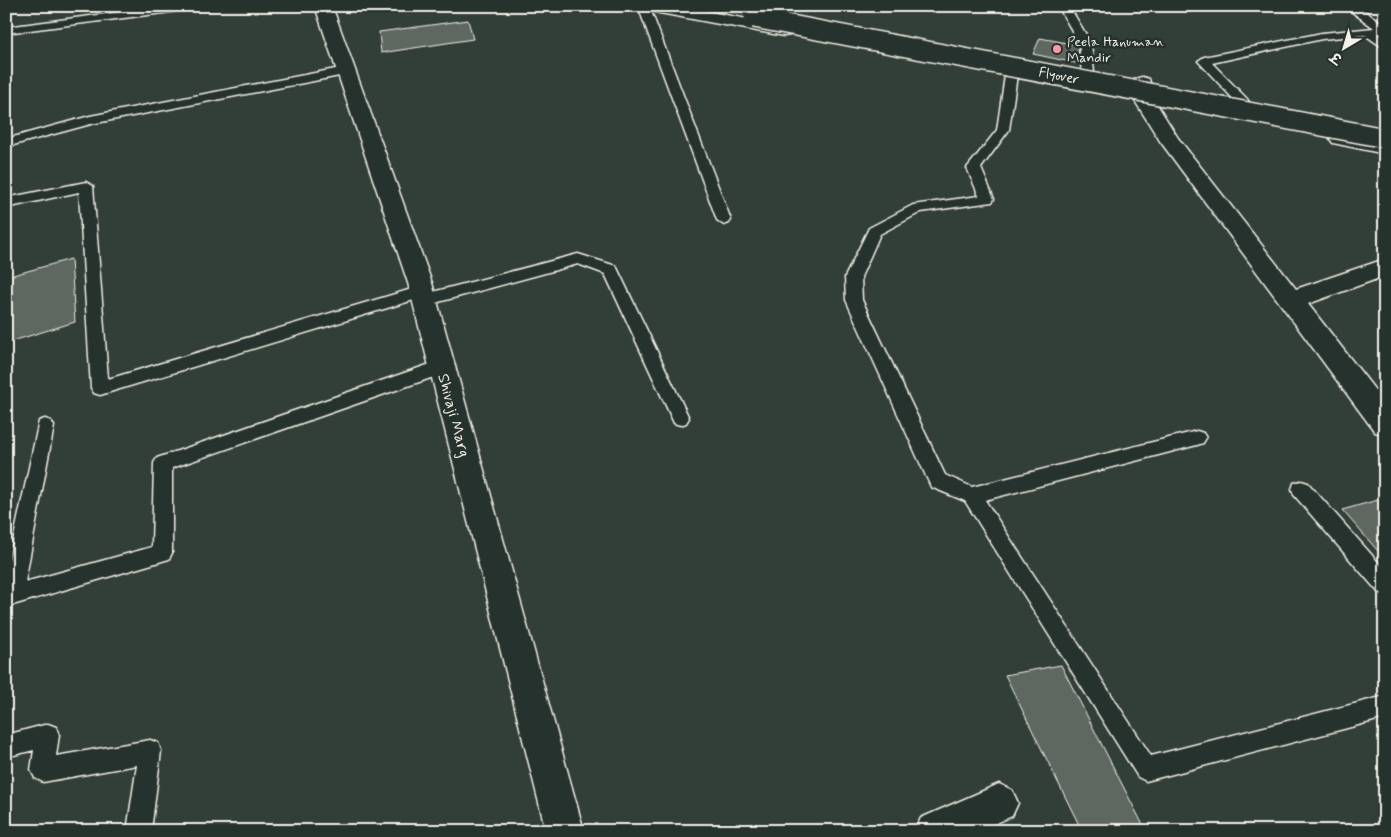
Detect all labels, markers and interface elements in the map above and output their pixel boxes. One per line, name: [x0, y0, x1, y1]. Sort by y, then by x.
north arrow: [1318, 22, 1368, 72]
place label: Peela Hanuman Mandir: [1067, 33, 1164, 67]
marker: Peela Hanuman Mandir: [1051, 43, 1063, 55]
text: उ: [1326, 46, 1347, 69]
street label: Flyover: [1037, 63, 1081, 89]
street label: Shivaji Marg: [432, 371, 475, 460]

